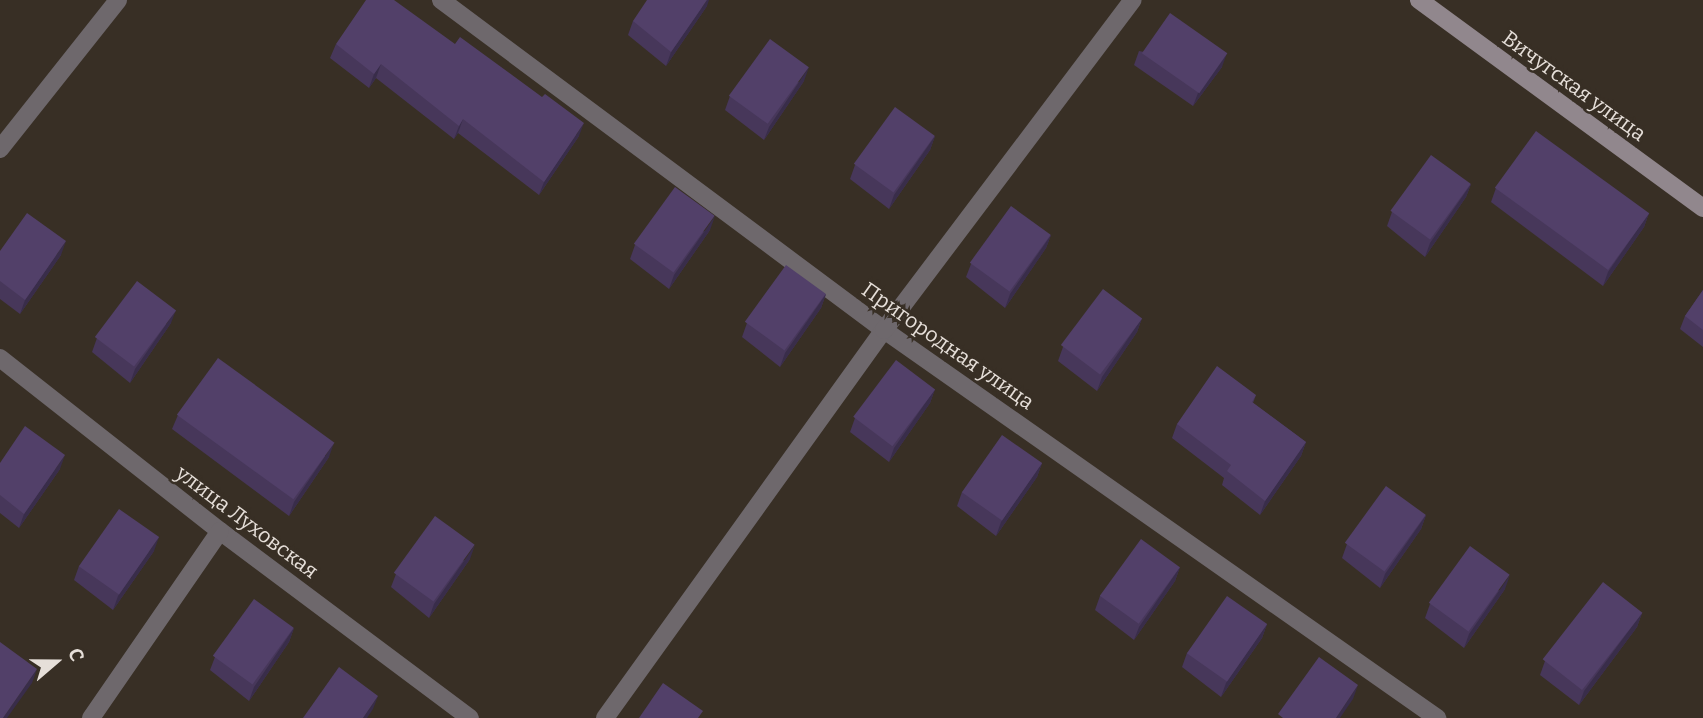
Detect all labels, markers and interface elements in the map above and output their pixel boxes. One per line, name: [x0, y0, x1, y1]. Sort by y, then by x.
street label: Вичугская улица: [1497, 25, 1651, 147]
street label: Пригородная улица: [857, 277, 1039, 415]
street label: улица Луховская: [171, 460, 323, 584]
north arrow: [21, 627, 91, 697]
text: С: [63, 645, 89, 664]

